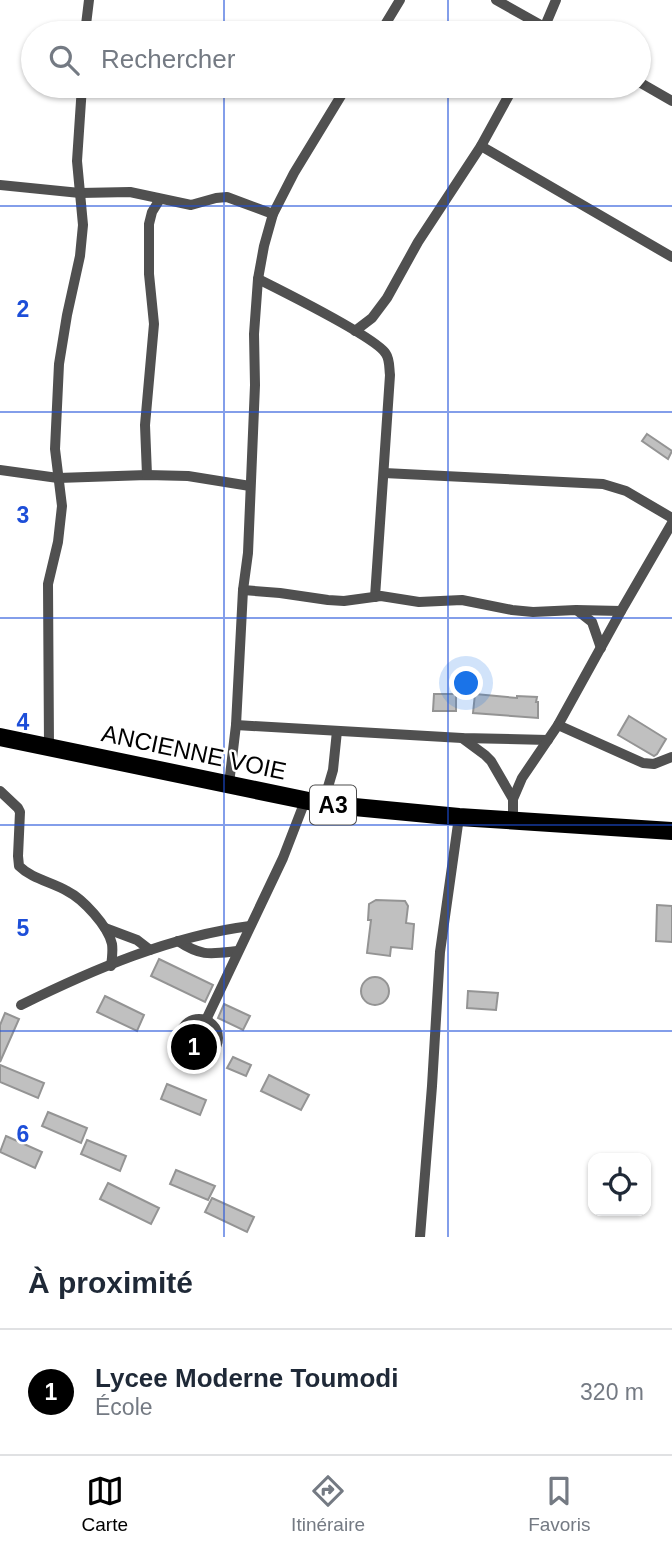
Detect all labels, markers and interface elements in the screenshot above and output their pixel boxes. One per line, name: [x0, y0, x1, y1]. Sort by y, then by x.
search box: [21, 21, 651, 98]
icon: search: [45, 41, 83, 79]
text: Rechercher: [101, 44, 235, 74]
text: 2: [17, 296, 29, 322]
text: 3: [17, 502, 29, 528]
your location: [449, 666, 483, 700]
text: 4: [17, 709, 30, 735]
street label: ANCIENNE VOIE: [99, 719, 289, 785]
road number: A3: [310, 786, 356, 824]
text: 5: [17, 915, 30, 941]
pin: 1: [171, 1021, 217, 1073]
text: 6: [17, 1121, 29, 1147]
map controls: [588, 1153, 651, 1216]
button: locate: [588, 1153, 651, 1216]
text: À proximité: [28, 1266, 193, 1299]
text: Lycee Moderne Toumodi: [95, 1363, 398, 1393]
text: 1: [45, 1379, 57, 1405]
text: 320 m: [580, 1379, 644, 1405]
text: École: [95, 1394, 153, 1420]
tab: Carte: [82, 1472, 128, 1536]
tab: Itinéraire: [291, 1472, 365, 1536]
tab: Favoris: [528, 1472, 590, 1536]

